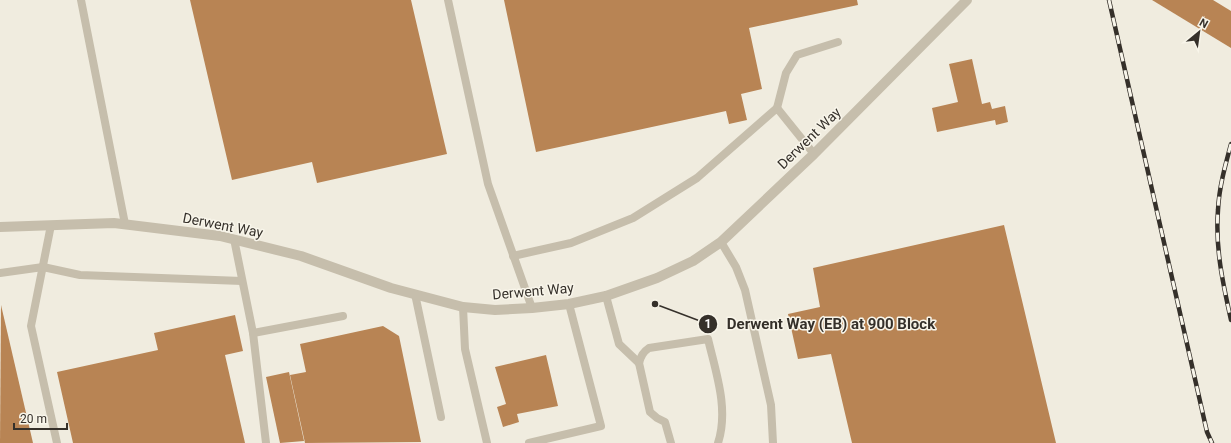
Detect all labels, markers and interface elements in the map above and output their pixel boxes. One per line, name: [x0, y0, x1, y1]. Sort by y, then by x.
north arrow: [1179, 12, 1219, 52]
text: N: [1197, 16, 1210, 31]
street label: Derwent Way: [774, 104, 844, 172]
street label: Derwent Way: [181, 209, 265, 241]
street label: Derwent Way: [492, 279, 575, 303]
callout: Derwent Way (EB) at 900 Block: [698, 310, 943, 337]
text: Derwent Way (EB) at 900 Block: [727, 315, 936, 333]
text: 1: [705, 317, 711, 331]
scale bar: [14, 405, 67, 431]
text: 20 m: [20, 412, 47, 426]

